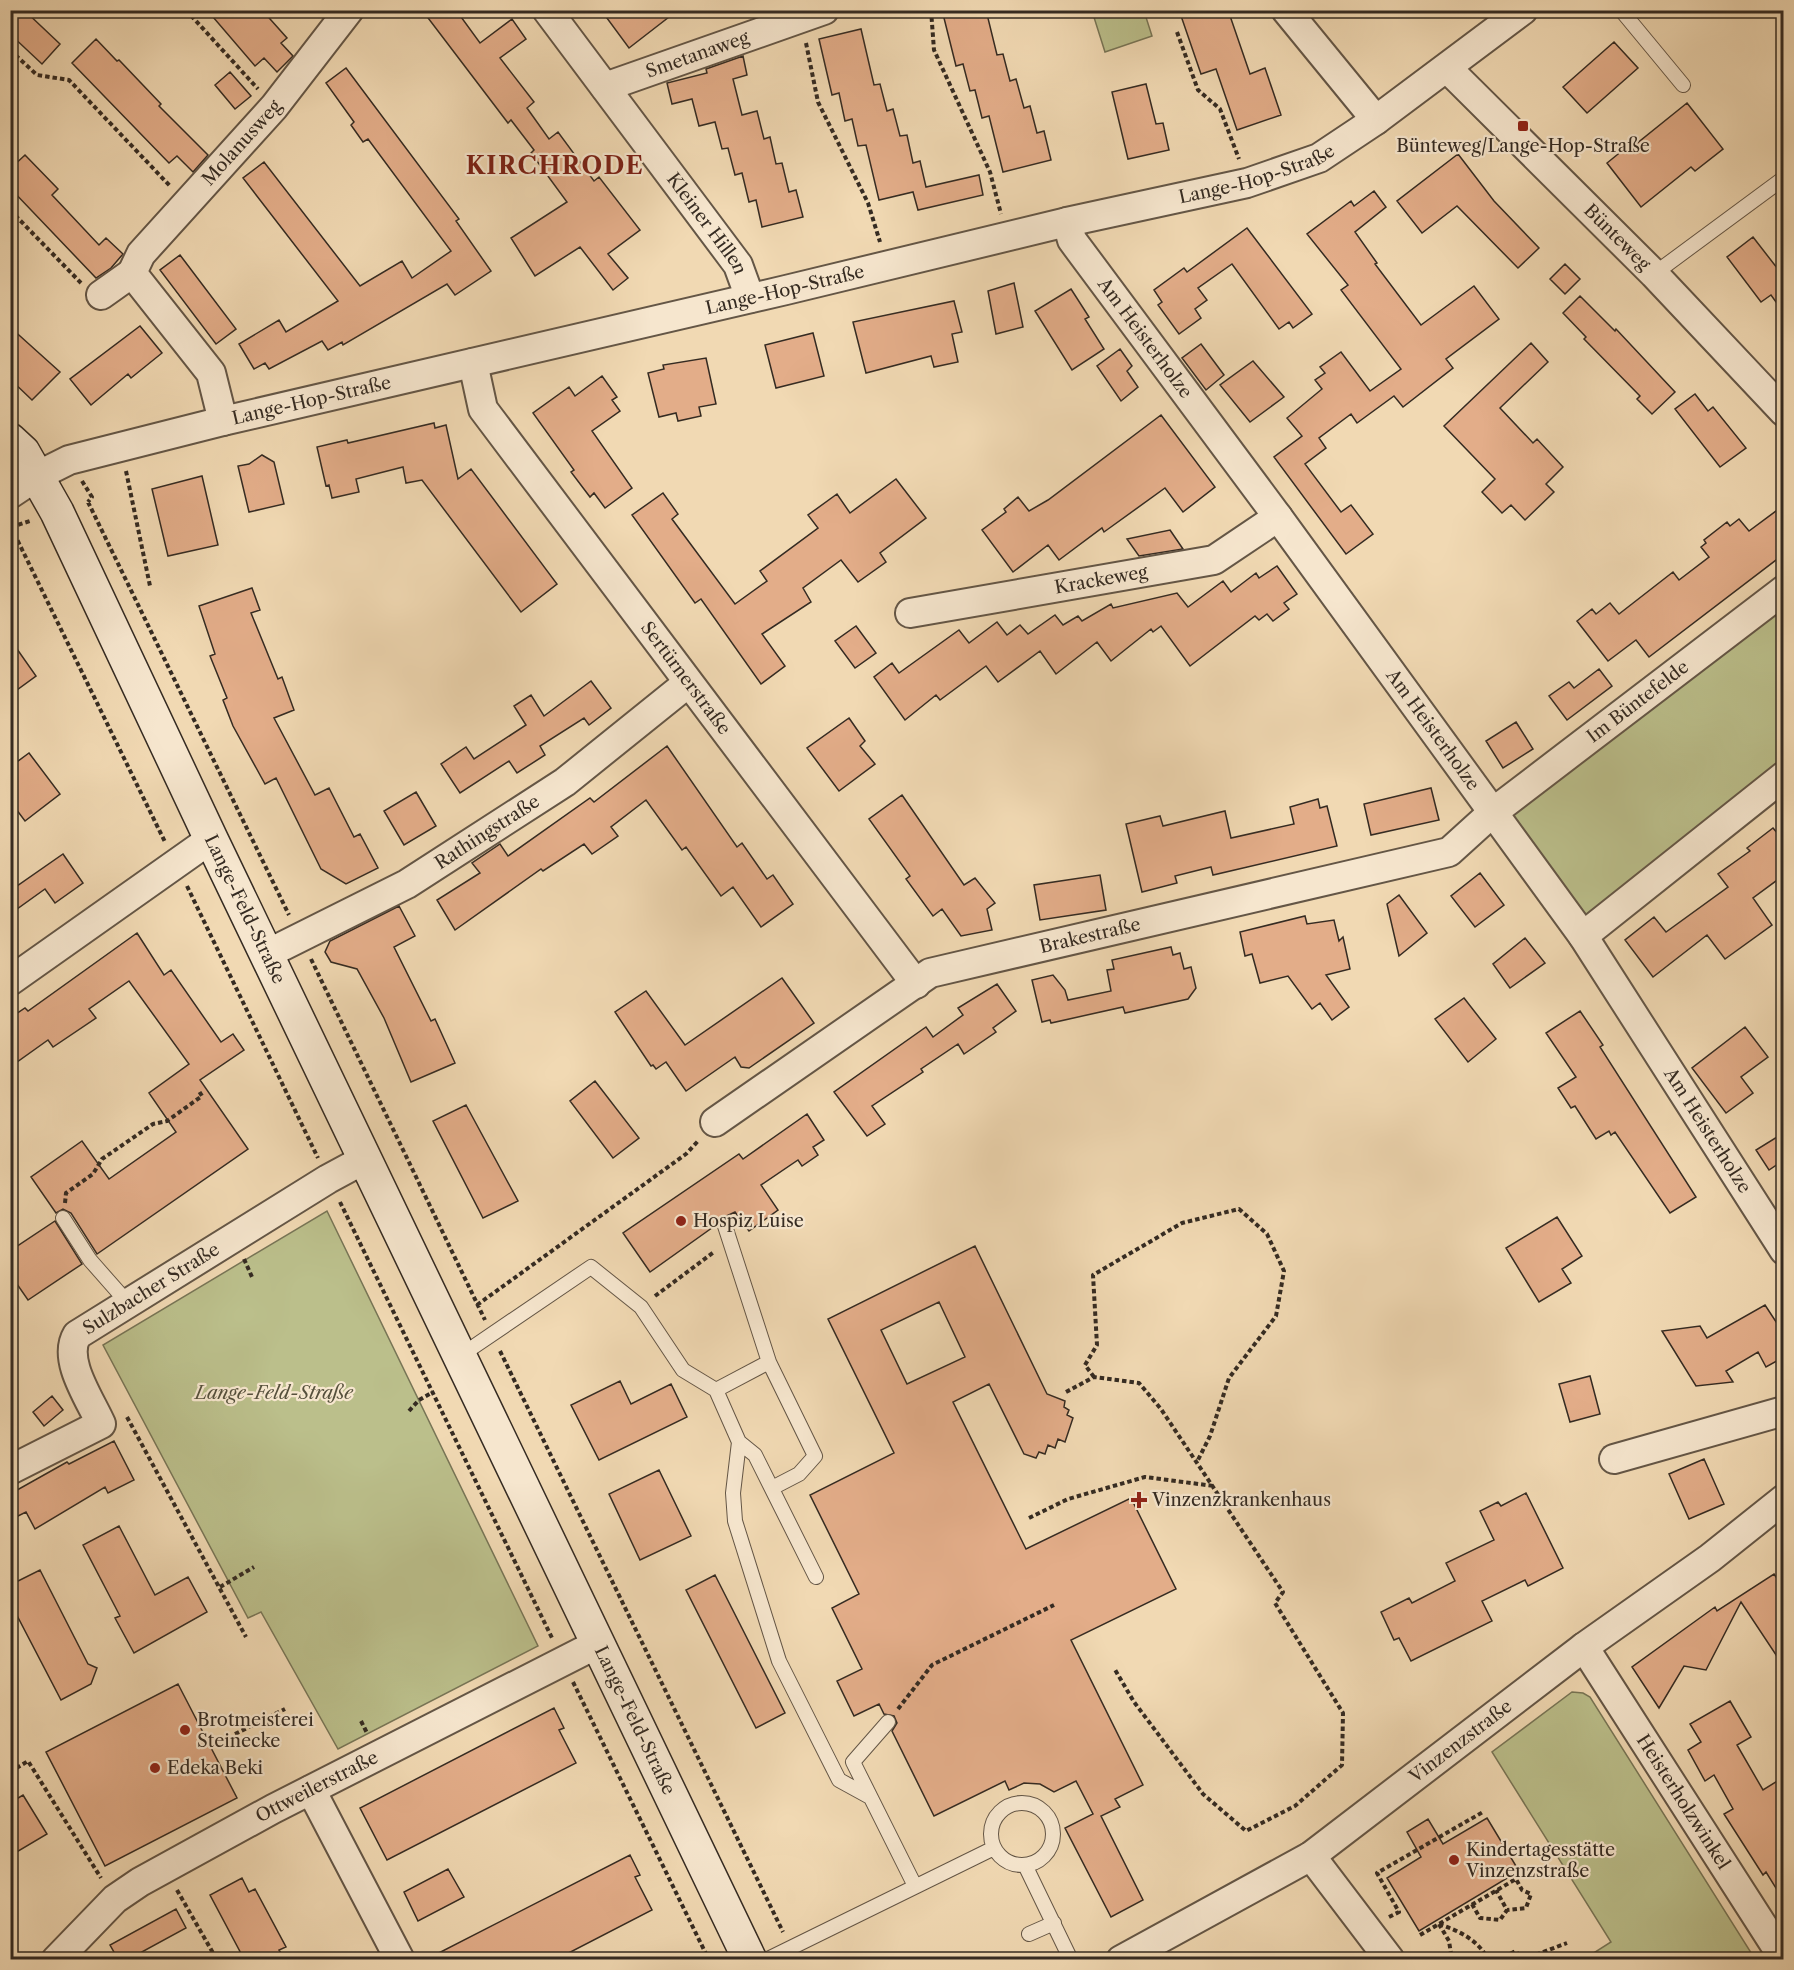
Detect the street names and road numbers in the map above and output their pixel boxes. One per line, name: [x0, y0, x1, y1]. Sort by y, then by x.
street label: Smetanaweg: [643, 26, 752, 83]
street label: Molanusweg: [197, 95, 287, 190]
street label: Lange-Hop-Straße: [1177, 140, 1339, 208]
street label: Kleiner Hillen: [662, 169, 751, 277]
street label: Bünteweg: [1579, 200, 1655, 275]
street label: Lange-Hop-Straße: [703, 260, 866, 319]
street label: Am Heisterholze: [1092, 273, 1197, 403]
street label: Lange-Hop-Straße: [230, 371, 393, 430]
street label: Krackeweg: [1053, 561, 1150, 599]
street label: Sertürnerstraße: [636, 617, 735, 739]
street label: Im Büntefelde: [1583, 656, 1693, 747]
street label: Am Heisterholze: [1381, 664, 1484, 795]
street label: Rathingstraße: [431, 790, 544, 874]
street label: Lange-Feld-Straße: [200, 831, 290, 987]
street label: Brakestraße: [1037, 913, 1143, 958]
street label: Am Heisterholze: [1659, 1063, 1756, 1197]
street label: Sulzbacher Straße: [79, 1238, 223, 1340]
street label: Lange-Feld-Straße: [590, 1642, 680, 1798]
street label: Vinzenzstraße: [1404, 1695, 1516, 1788]
street label: Heisterholzwinkel: [1632, 1730, 1735, 1874]
street label: Ottweilerstraße: [252, 1746, 382, 1827]

